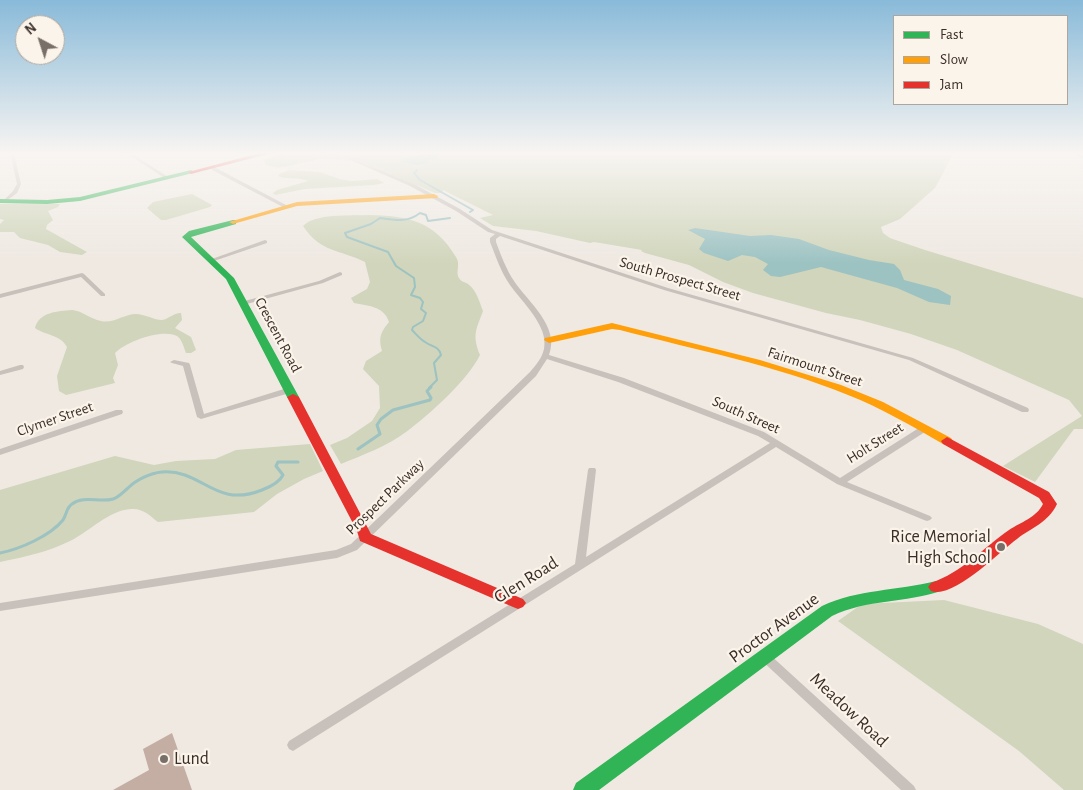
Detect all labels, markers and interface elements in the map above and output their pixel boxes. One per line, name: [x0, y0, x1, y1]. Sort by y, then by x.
north arrow: [15, 15, 65, 65]
legend: [893, 15, 1068, 105]
text: N: [23, 21, 39, 38]
text: Fast: [940, 27, 963, 42]
text: Slow: [940, 52, 968, 67]
text: Jam: [940, 77, 963, 92]
street label: South Prospect Street: [617, 253, 743, 305]
street label: Crescent Road: [251, 294, 305, 376]
street label: Fairmount Street: [765, 343, 865, 391]
street label: South Street: [709, 392, 783, 438]
street label: Clymer Street: [15, 398, 95, 440]
street label: Holt Street: [843, 419, 907, 467]
street label: Prospect Parkway: [342, 455, 428, 539]
place label: Rice Memorial High School: [890, 526, 991, 568]
marker: Rice Memorial High School: [995, 541, 1007, 553]
street label: Glen Road: [490, 552, 562, 608]
street label: Proctor Avenue: [725, 588, 823, 668]
street label: Meadow Road: [805, 668, 893, 752]
place label: Lund: [174, 748, 209, 770]
marker: Lund: [158, 753, 170, 765]

